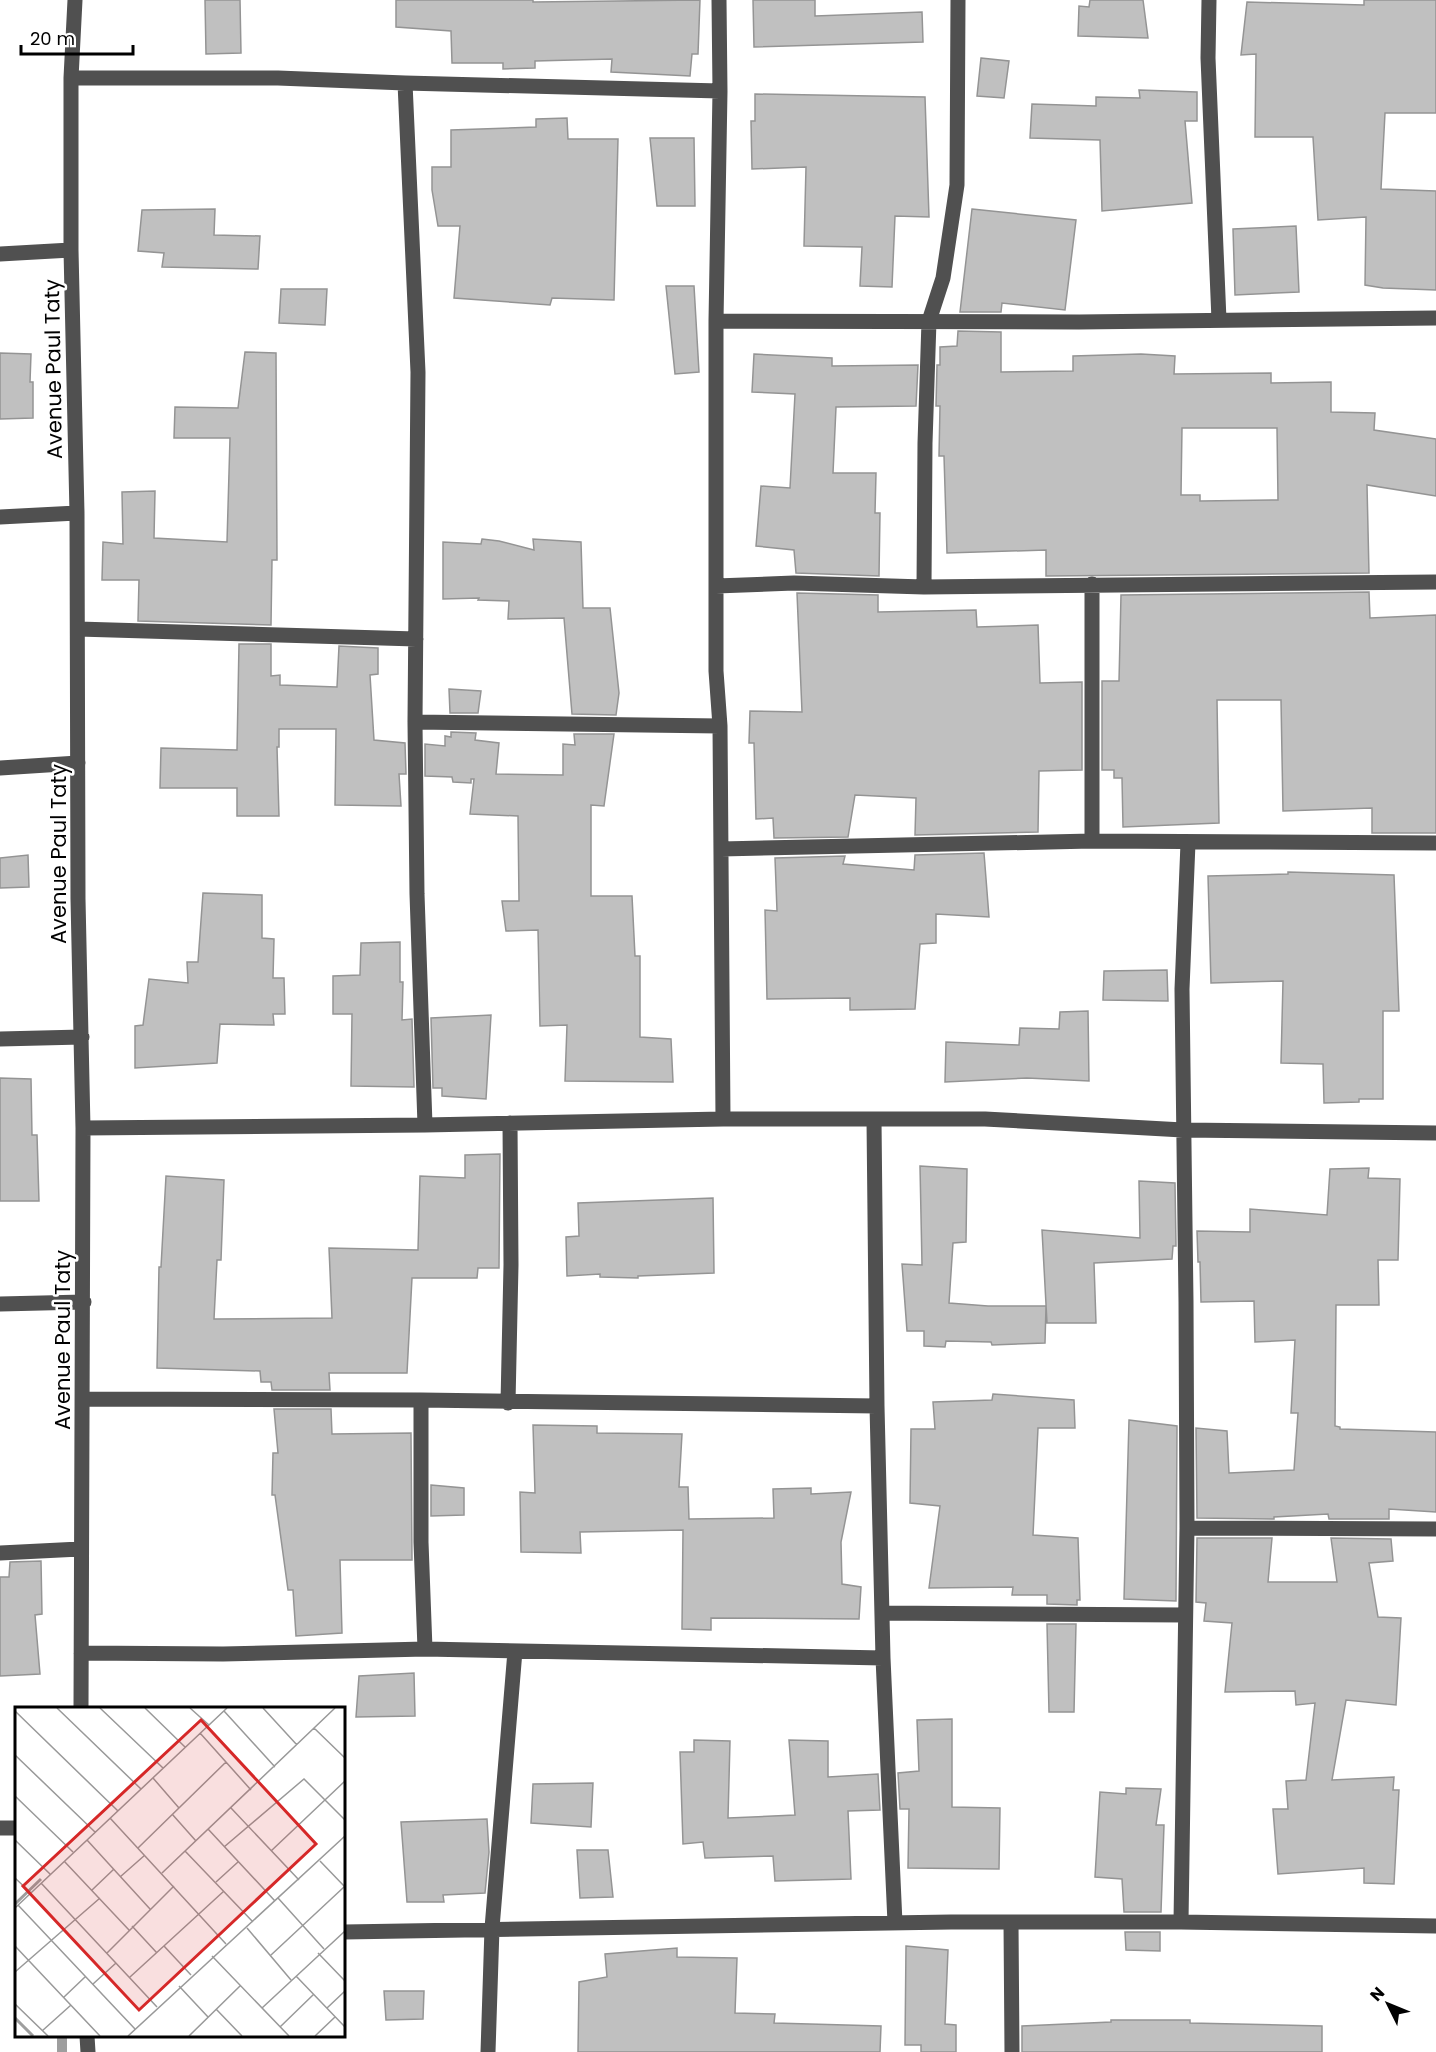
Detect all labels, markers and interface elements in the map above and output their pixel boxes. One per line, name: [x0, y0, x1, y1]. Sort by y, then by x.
scale bar: [21, 18, 134, 56]
text: 20 m: [30, 26, 75, 51]
street label: Avenue Paul Taty: [37, 279, 69, 459]
street label: Avenue Paul Taty: [44, 764, 73, 944]
street label: Avenue Paul Taty: [48, 1250, 77, 1430]
inset map: [15, 1707, 345, 2037]
north arrow: [1358, 1974, 1418, 2034]
text: N: [1365, 1982, 1390, 2006]

